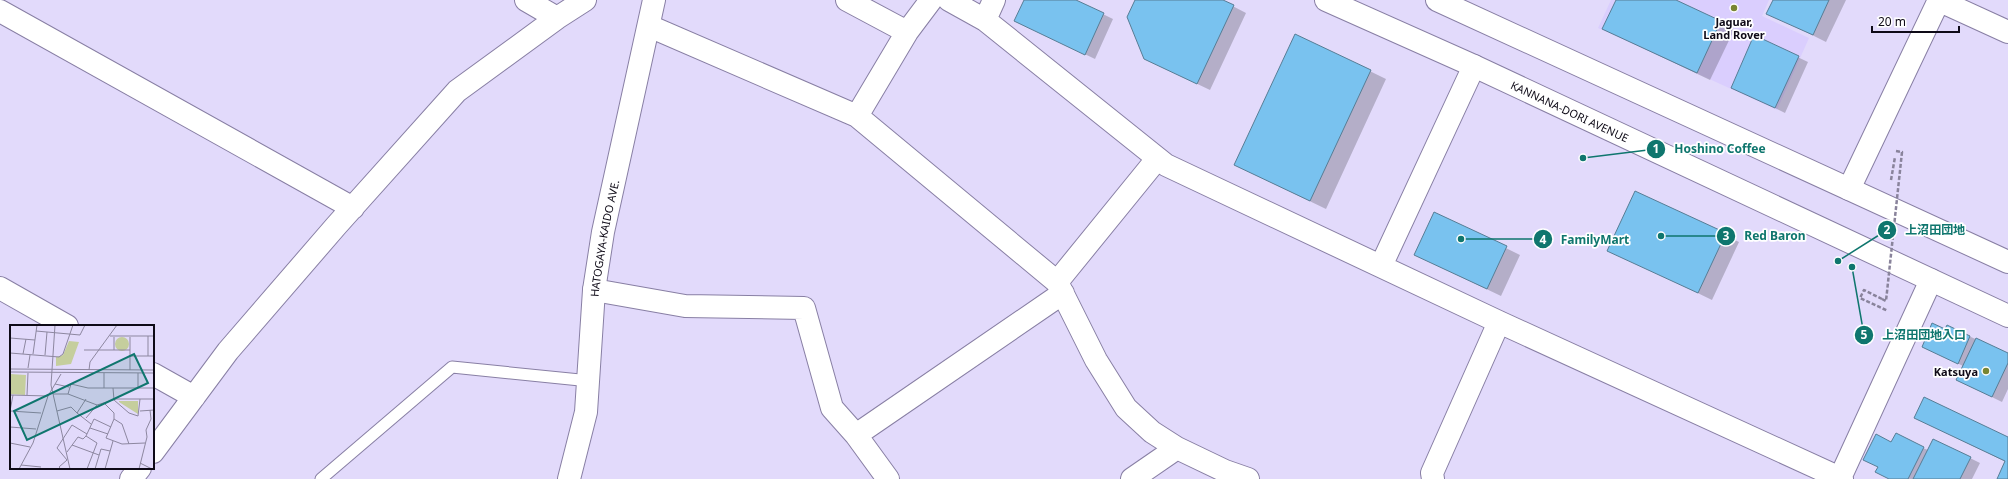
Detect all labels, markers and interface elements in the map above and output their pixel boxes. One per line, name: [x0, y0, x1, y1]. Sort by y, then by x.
marker: Jaguar, Land Rover: [1729, 3, 1739, 13]
scale bar: [1872, 8, 1959, 34]
text: 20 m: [1878, 13, 1906, 30]
place label: Jaguar, Land Rover: [1703, 14, 1765, 42]
street label: KANNANA-DORI AVENUE: [1509, 77, 1631, 145]
callout: Hoshino Coffee: [1646, 137, 1773, 161]
text: 1: [1653, 140, 1659, 157]
text: Hoshino Coffee: [1674, 140, 1766, 157]
street label: HATOGAYA-KAIDO AVE.: [586, 178, 622, 297]
callout: 上沼田団地: [1877, 218, 1973, 242]
text: 2: [1884, 221, 1891, 238]
text: 上沼田団地: [1905, 221, 1965, 238]
callout: Red Baron: [1716, 224, 1814, 248]
callout: FamilyMart: [1533, 227, 1637, 251]
text: 3: [1723, 227, 1730, 244]
text: Red Baron: [1744, 227, 1806, 244]
text: 4: [1540, 231, 1547, 248]
text: FamilyMart: [1561, 231, 1629, 248]
callout: 上沼田団地入口: [1854, 323, 1974, 347]
inset map: [10, 325, 154, 469]
text: 5: [1861, 326, 1868, 343]
text: 上沼田団地入口: [1882, 326, 1966, 343]
place label: Katsuya: [1934, 364, 1978, 379]
marker: Katsuya: [1981, 366, 1991, 376]

